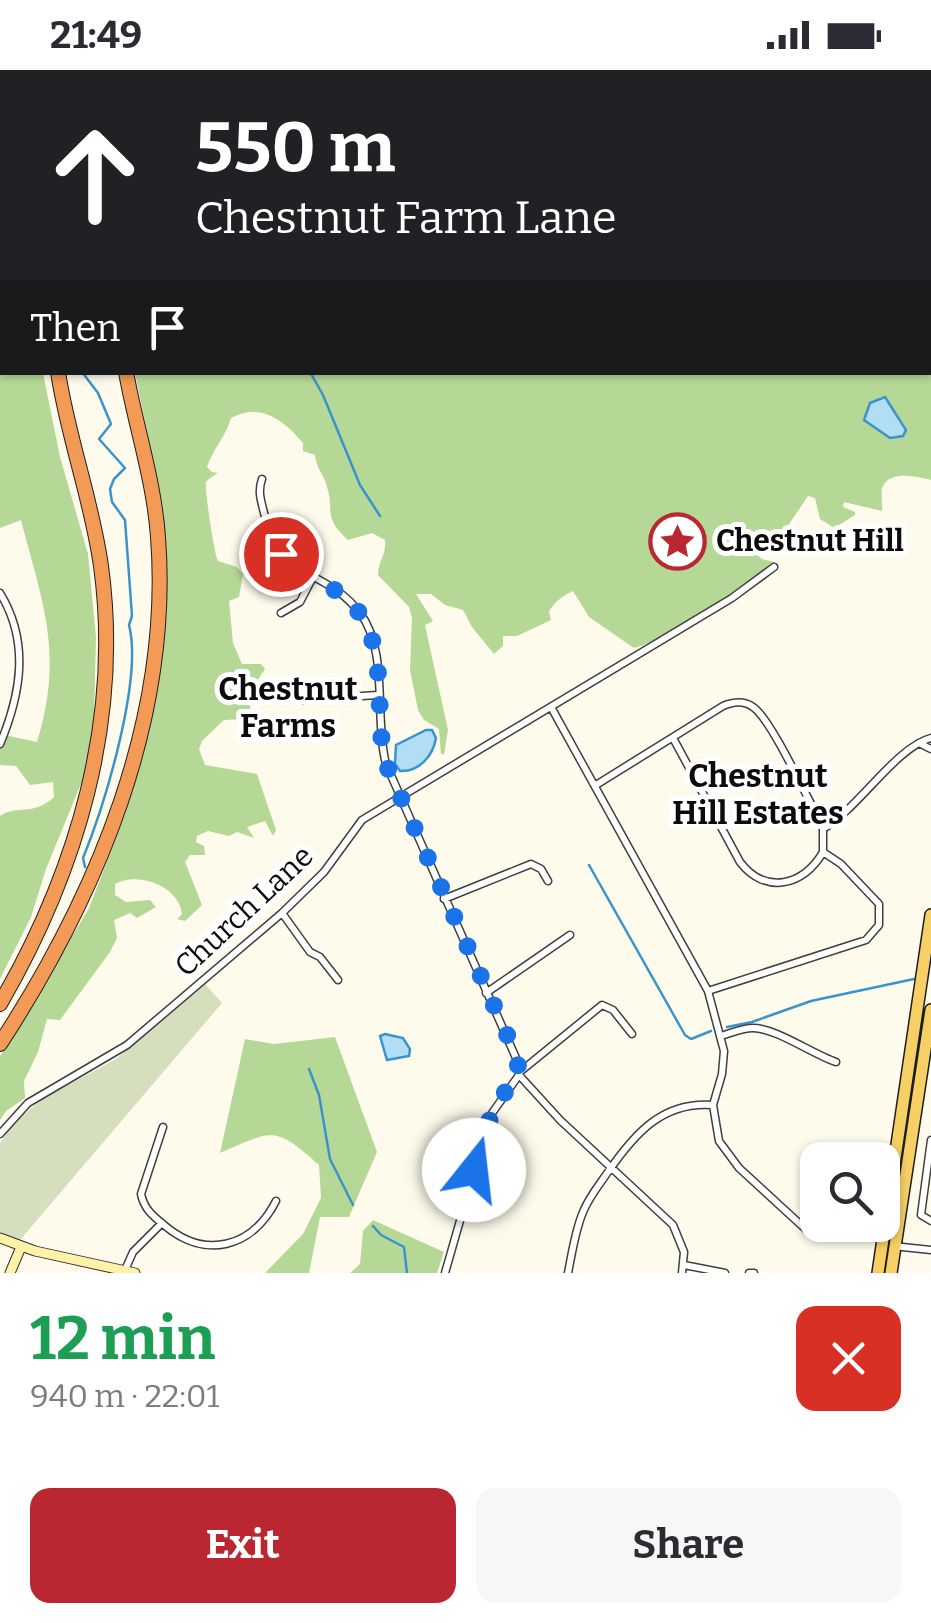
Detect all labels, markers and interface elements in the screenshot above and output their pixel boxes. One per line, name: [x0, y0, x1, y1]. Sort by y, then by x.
text: 21:49: [50, 12, 142, 58]
text: 550 m: [195, 106, 395, 190]
icon: ahead: [30, 110, 160, 240]
text: Chestnut Farm Lane: [195, 191, 617, 245]
icon: arrive: [140, 300, 195, 355]
text: Then: [30, 305, 120, 351]
place icon: Chestnut Hill: [647, 511, 707, 571]
pin: [239, 512, 324, 597]
place label: Chestnut Hill: [716, 523, 904, 559]
icon: arrive: [254, 527, 309, 582]
district label: Chestnut Farms: [218, 670, 358, 745]
district label: Chestnut Hill Estates: [672, 757, 844, 832]
street label: Church Lane: [167, 838, 321, 984]
position arrow: [422, 1118, 526, 1222]
map controls: [800, 1142, 900, 1242]
button: search: [800, 1142, 900, 1242]
text: 12 min: [30, 1303, 215, 1375]
button: close: [796, 1306, 901, 1411]
text: 940 m · 22:01: [30, 1377, 219, 1415]
button: Exit: [30, 1488, 456, 1603]
button: Share: [476, 1488, 901, 1603]

